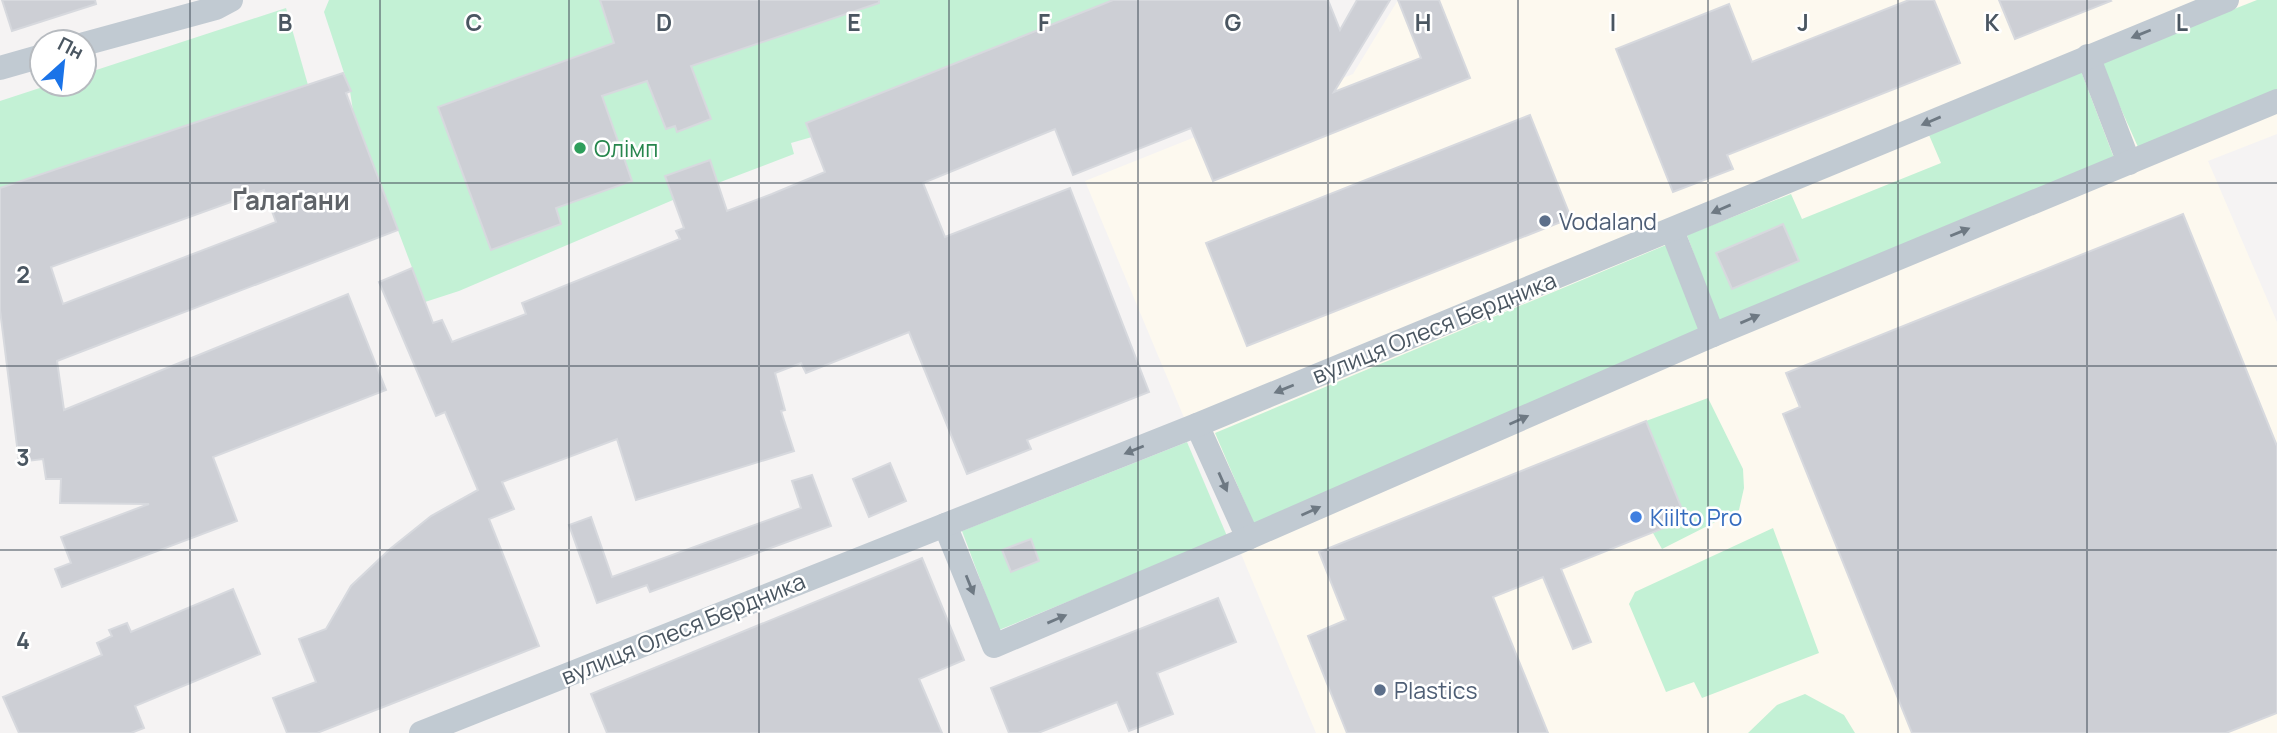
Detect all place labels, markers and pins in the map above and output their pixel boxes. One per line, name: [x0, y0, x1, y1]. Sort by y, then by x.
place label: Олімп: [594, 132, 658, 164]
marker: Олімп: [572, 140, 588, 156]
place label: Vodaland: [1559, 205, 1657, 237]
marker: Vodaland: [1537, 213, 1553, 229]
place label: Kiilto Pro: [1650, 501, 1742, 533]
marker: Kiilto Pro: [1628, 509, 1644, 525]
place label: Plastics: [1394, 674, 1478, 706]
marker: Plastics: [1372, 682, 1388, 698]

